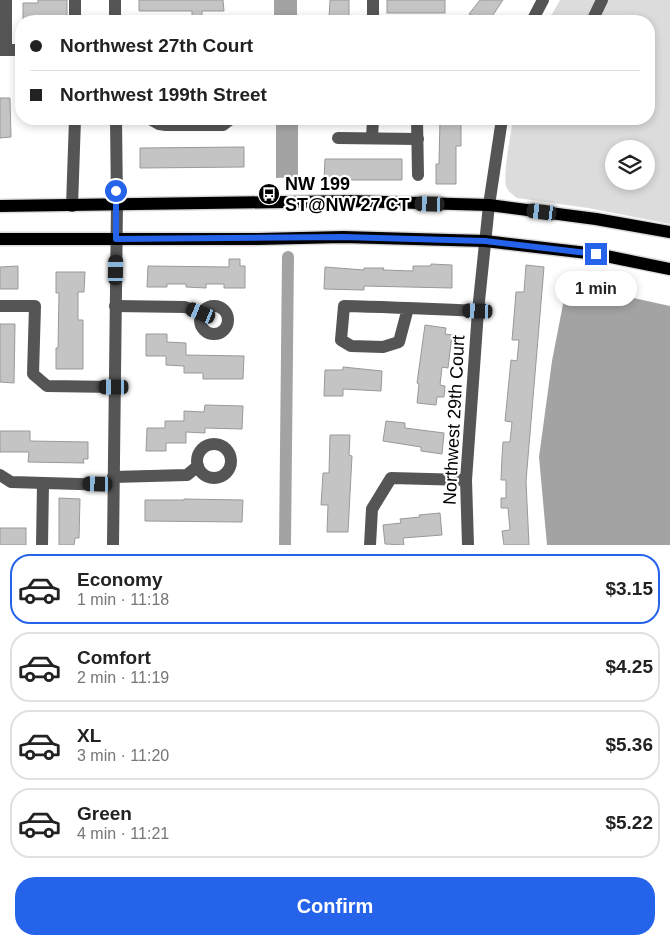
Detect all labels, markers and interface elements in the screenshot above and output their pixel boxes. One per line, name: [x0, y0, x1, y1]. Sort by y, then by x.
text: Northwest 27th Court: [60, 35, 253, 56]
text: Northwest 199th Street: [60, 84, 267, 105]
map controls: [605, 140, 655, 190]
button: layers: [605, 140, 655, 190]
place label: NW 199 ST@NW 27 CT: [285, 174, 410, 215]
route start: [105, 180, 127, 202]
bus stop icon: NW 199 ST@NW 27 CT: [257, 182, 281, 206]
car: [414, 196, 445, 212]
car: [526, 203, 557, 221]
route end: [585, 243, 607, 265]
car: [108, 255, 123, 285]
callout: 1 min: [555, 272, 637, 306]
text: 1 min: [575, 280, 617, 297]
car: [184, 300, 217, 326]
car: [462, 303, 493, 319]
street label: Northwest 29th Court: [440, 335, 468, 505]
car: [99, 380, 129, 395]
car: [82, 476, 113, 492]
icon: car: [17, 567, 62, 612]
text: Economy: [77, 569, 163, 590]
text: $3.15: [605, 578, 653, 599]
text: 1 min · 11:18: [77, 591, 169, 608]
icon: car: [17, 645, 62, 690]
text: Comfort: [77, 647, 151, 668]
text: $4.25: [605, 656, 653, 677]
text: 2 min · 11:19: [77, 669, 169, 686]
icon: car: [17, 723, 62, 768]
text: XL: [77, 725, 101, 746]
text: $5.36: [605, 734, 653, 755]
text: 3 min · 11:20: [77, 747, 169, 764]
icon: car: [17, 801, 62, 846]
text: Green: [77, 803, 132, 824]
text: $5.22: [605, 812, 653, 833]
text: 4 min · 11:21: [77, 825, 169, 842]
button: Confirm: [15, 877, 655, 935]

